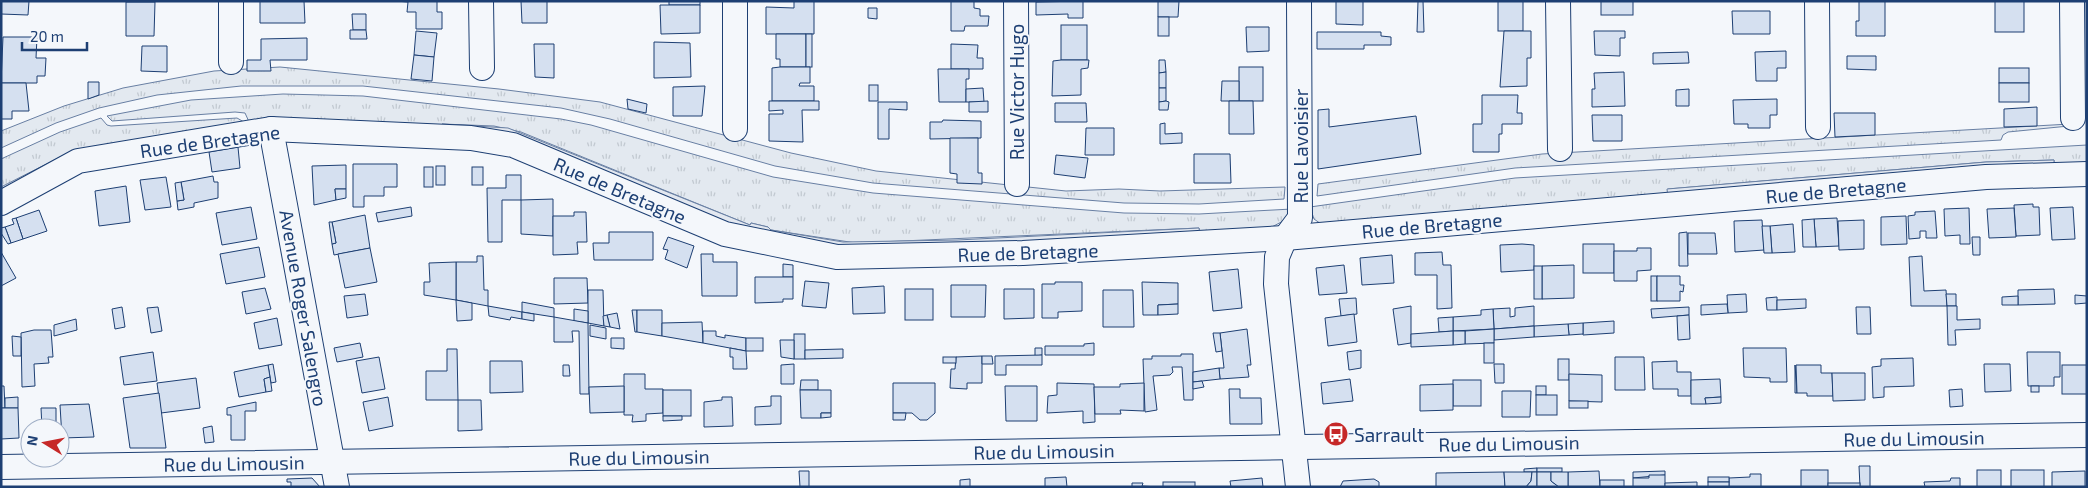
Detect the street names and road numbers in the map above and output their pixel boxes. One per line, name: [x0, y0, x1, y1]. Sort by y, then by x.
street label: Rue Victor Hugo: [1005, 24, 1028, 160]
street label: Rue Lavoisier: [1289, 88, 1312, 203]
street label: Rue de Bretagne: [138, 120, 282, 162]
street label: Rue de Bretagne: [551, 152, 689, 228]
street label: Rue de Bretagne: [1765, 172, 1907, 208]
street label: Rue de Bretagne: [1361, 207, 1503, 243]
street label: Avenue Roger Salengro: [275, 208, 333, 408]
street label: Rue de Bretagne: [957, 238, 1099, 266]
street label: Rue du Limousin: [1843, 425, 1985, 451]
street label: Rue du Limousin: [1438, 430, 1580, 456]
street label: Rue du Limousin: [973, 438, 1115, 464]
street label: Rue du Limousin: [568, 444, 710, 470]
street label: Rue du Limousin: [163, 450, 305, 476]

